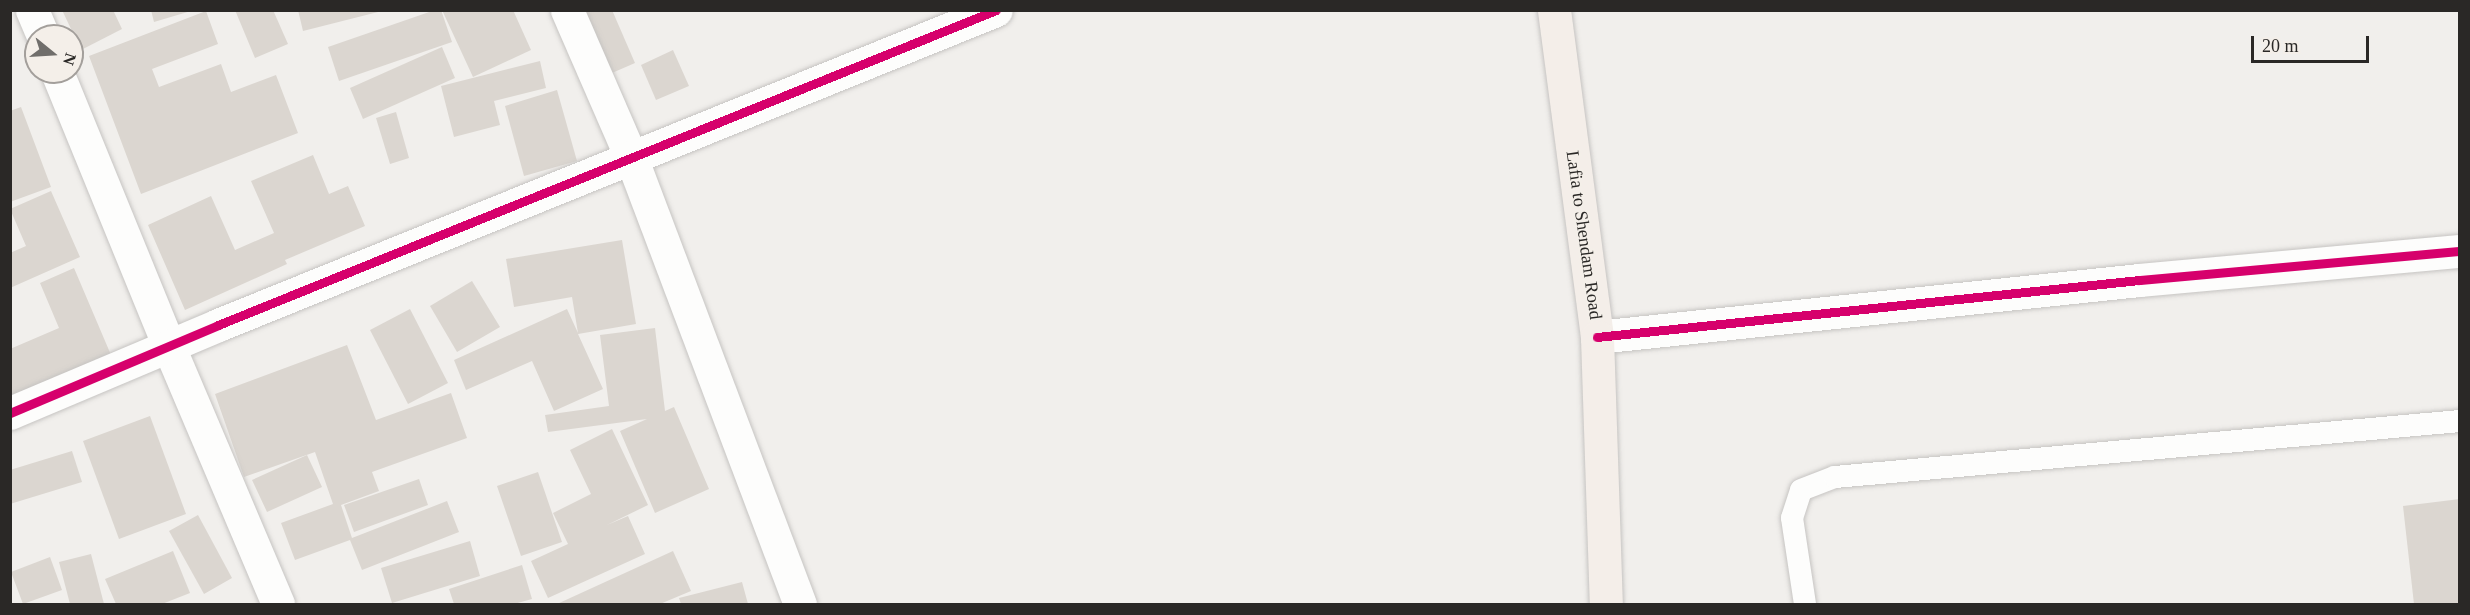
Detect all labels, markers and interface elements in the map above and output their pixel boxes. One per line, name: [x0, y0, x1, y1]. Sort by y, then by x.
north arrow: [24, 24, 84, 84]
scale bar: [2254, 24, 2372, 62]
text: 20 m: [2262, 36, 2299, 56]
text: N: [60, 51, 80, 67]
street label: Lafia to Shendam Road: [1561, 149, 1607, 321]

